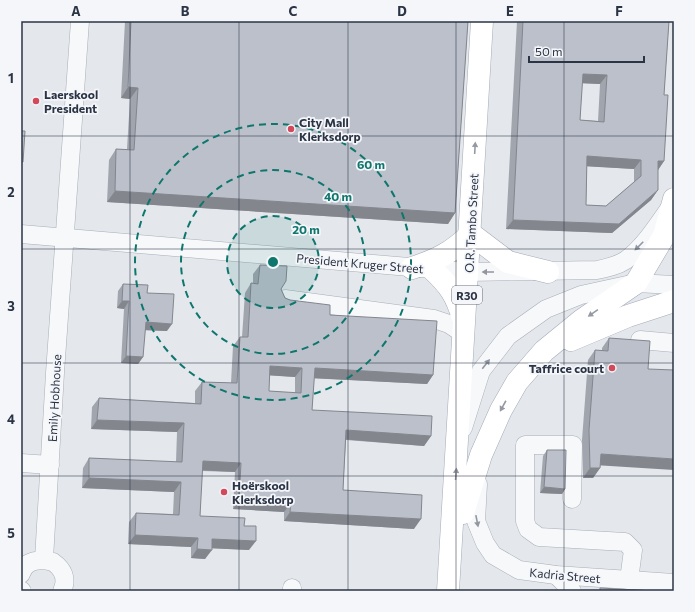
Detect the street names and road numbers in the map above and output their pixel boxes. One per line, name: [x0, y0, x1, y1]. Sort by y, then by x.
street label: O.R. Tambo Street: [461, 173, 481, 273]
street label: President Kruger Street: [296, 250, 424, 276]
road number: R30: [452, 286, 482, 304]
street label: Emily Hobhouse: [45, 354, 63, 442]
street label: Kadria Street: [529, 565, 601, 585]

